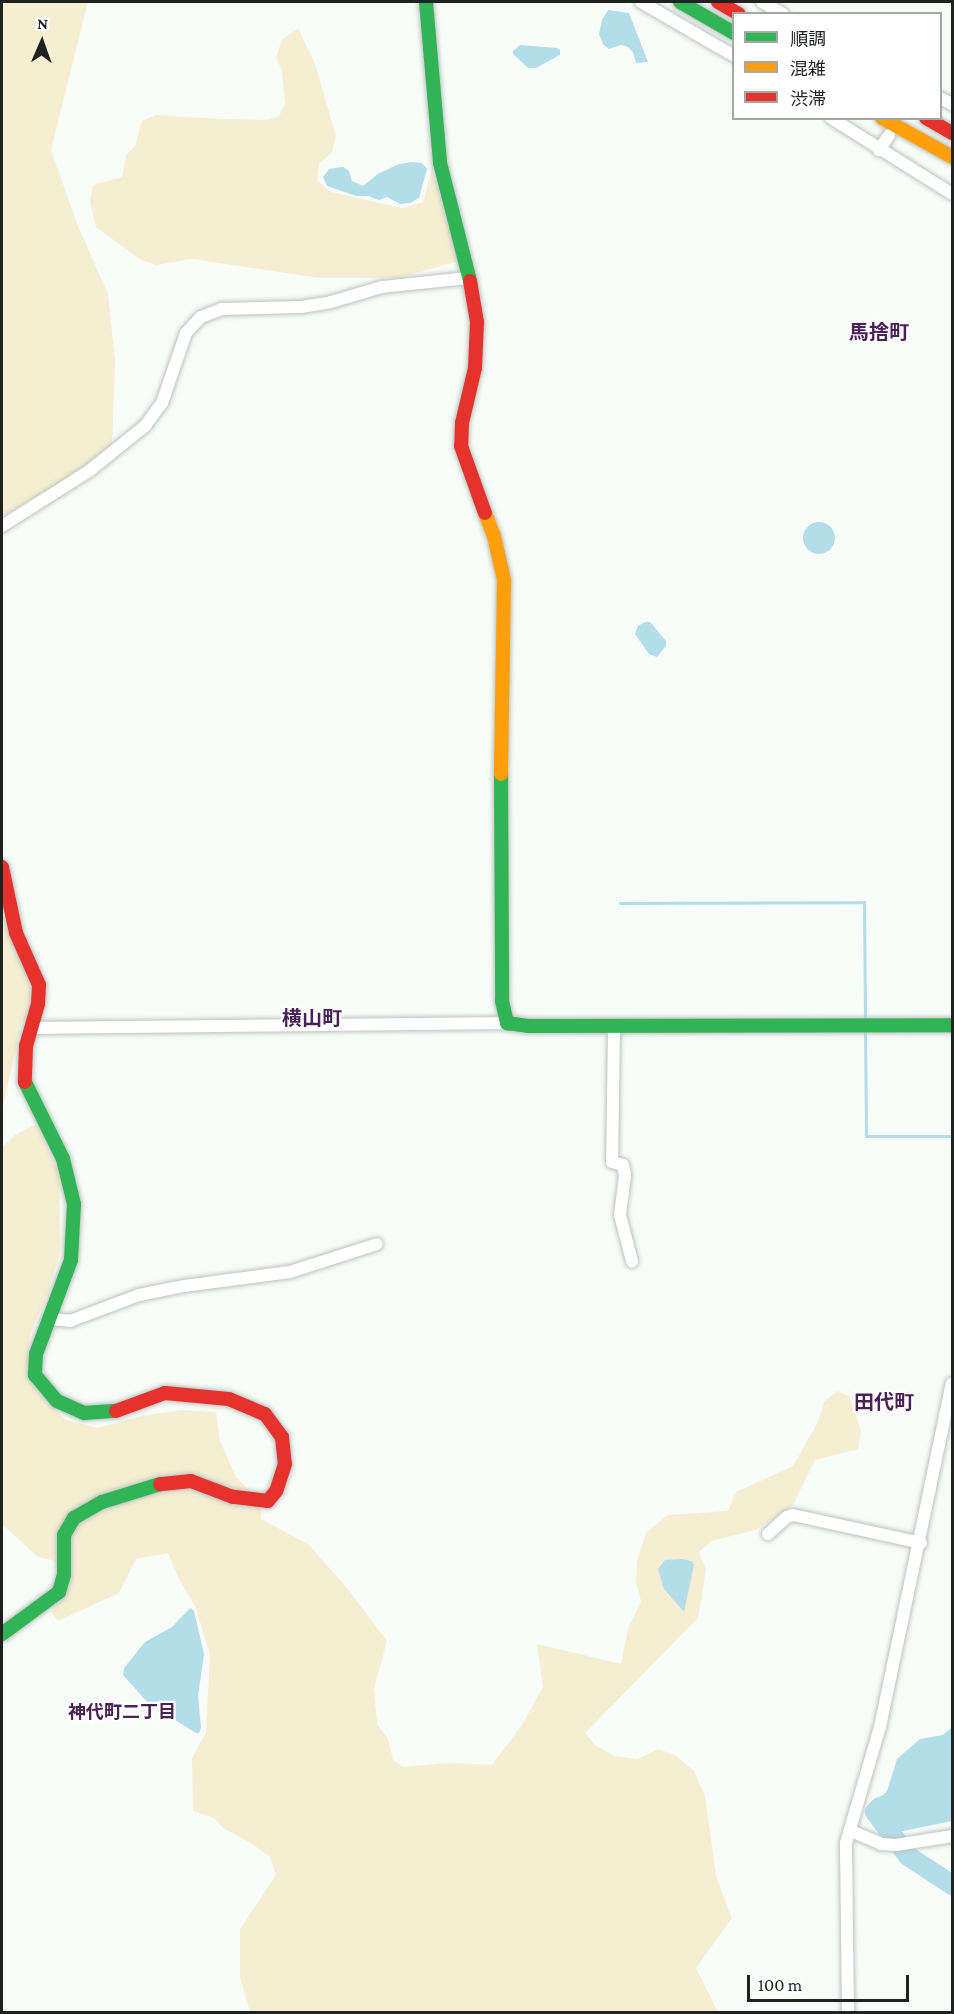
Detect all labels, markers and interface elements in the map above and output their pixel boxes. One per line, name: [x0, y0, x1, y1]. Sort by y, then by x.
north arrow: [12, 12, 72, 72]
legend: [732, 12, 942, 120]
text: N: [37, 15, 48, 32]
text: 順調: [790, 29, 826, 49]
text: 混雑: [790, 59, 826, 79]
text: 渋滞: [790, 89, 826, 109]
district label: 馬捨町: [849, 320, 909, 344]
district label: 横山町: [282, 1006, 342, 1030]
district label: 田代町: [854, 1390, 914, 1414]
district label: 神代町二丁目: [68, 1701, 176, 1723]
scale bar: [750, 1963, 912, 2001]
text: 100 m: [758, 1975, 802, 1995]

